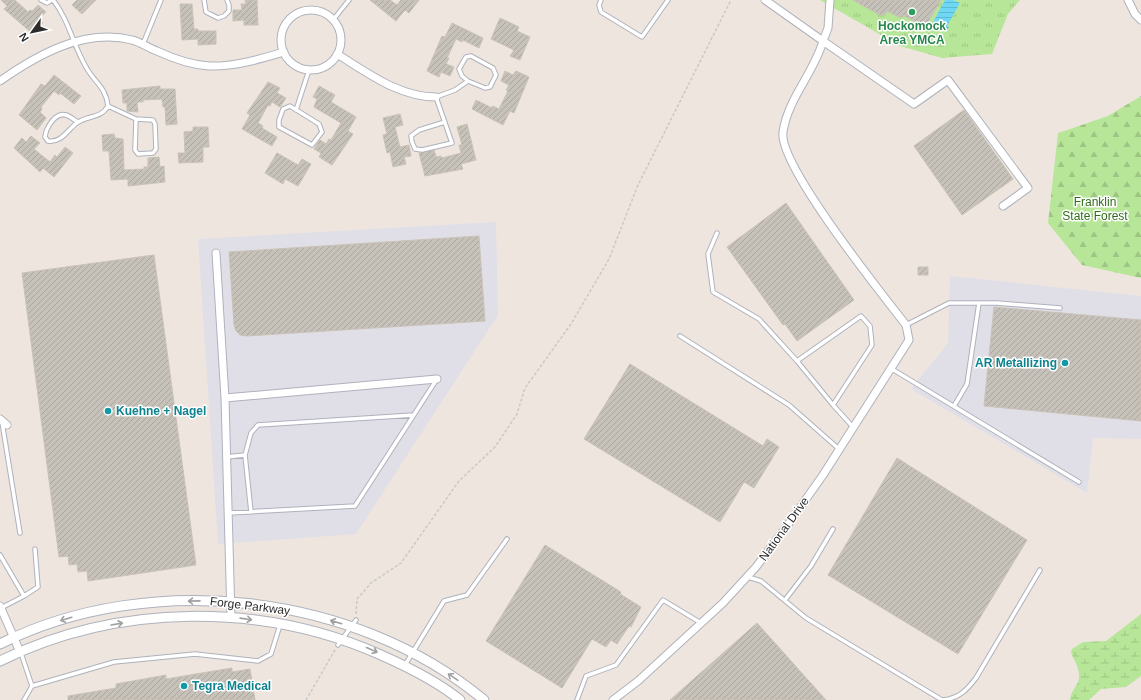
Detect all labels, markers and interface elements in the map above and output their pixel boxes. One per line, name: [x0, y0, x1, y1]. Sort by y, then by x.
marker: Hockomock Area YMCA: [907, 7, 917, 17]
north arrow: [12, 12, 52, 52]
place label: Hockomock Area YMCA: [878, 19, 946, 47]
text: N: [16, 31, 31, 44]
park label: Franklin State Forest: [1062, 195, 1128, 223]
place label: AR Metallizing: [975, 356, 1057, 370]
marker: AR Metallizing: [1060, 358, 1070, 368]
place label: Kuehne + Nagel: [116, 404, 206, 418]
marker: Kuehne + Nagel: [103, 406, 113, 416]
street label: National Drive: [756, 494, 812, 564]
street label: Forge Parkway: [209, 594, 291, 618]
one-way arrow: [188, 597, 201, 604]
one-way arrow: [239, 615, 252, 623]
one-way arrow: [59, 616, 72, 623]
one-way arrow: [329, 618, 342, 625]
one-way arrow: [110, 619, 123, 627]
one-way arrow: [365, 647, 377, 655]
one-way arrow: [448, 673, 459, 681]
place label: Tegra Medical: [192, 679, 271, 693]
marker: Tegra Medical: [179, 681, 189, 691]

